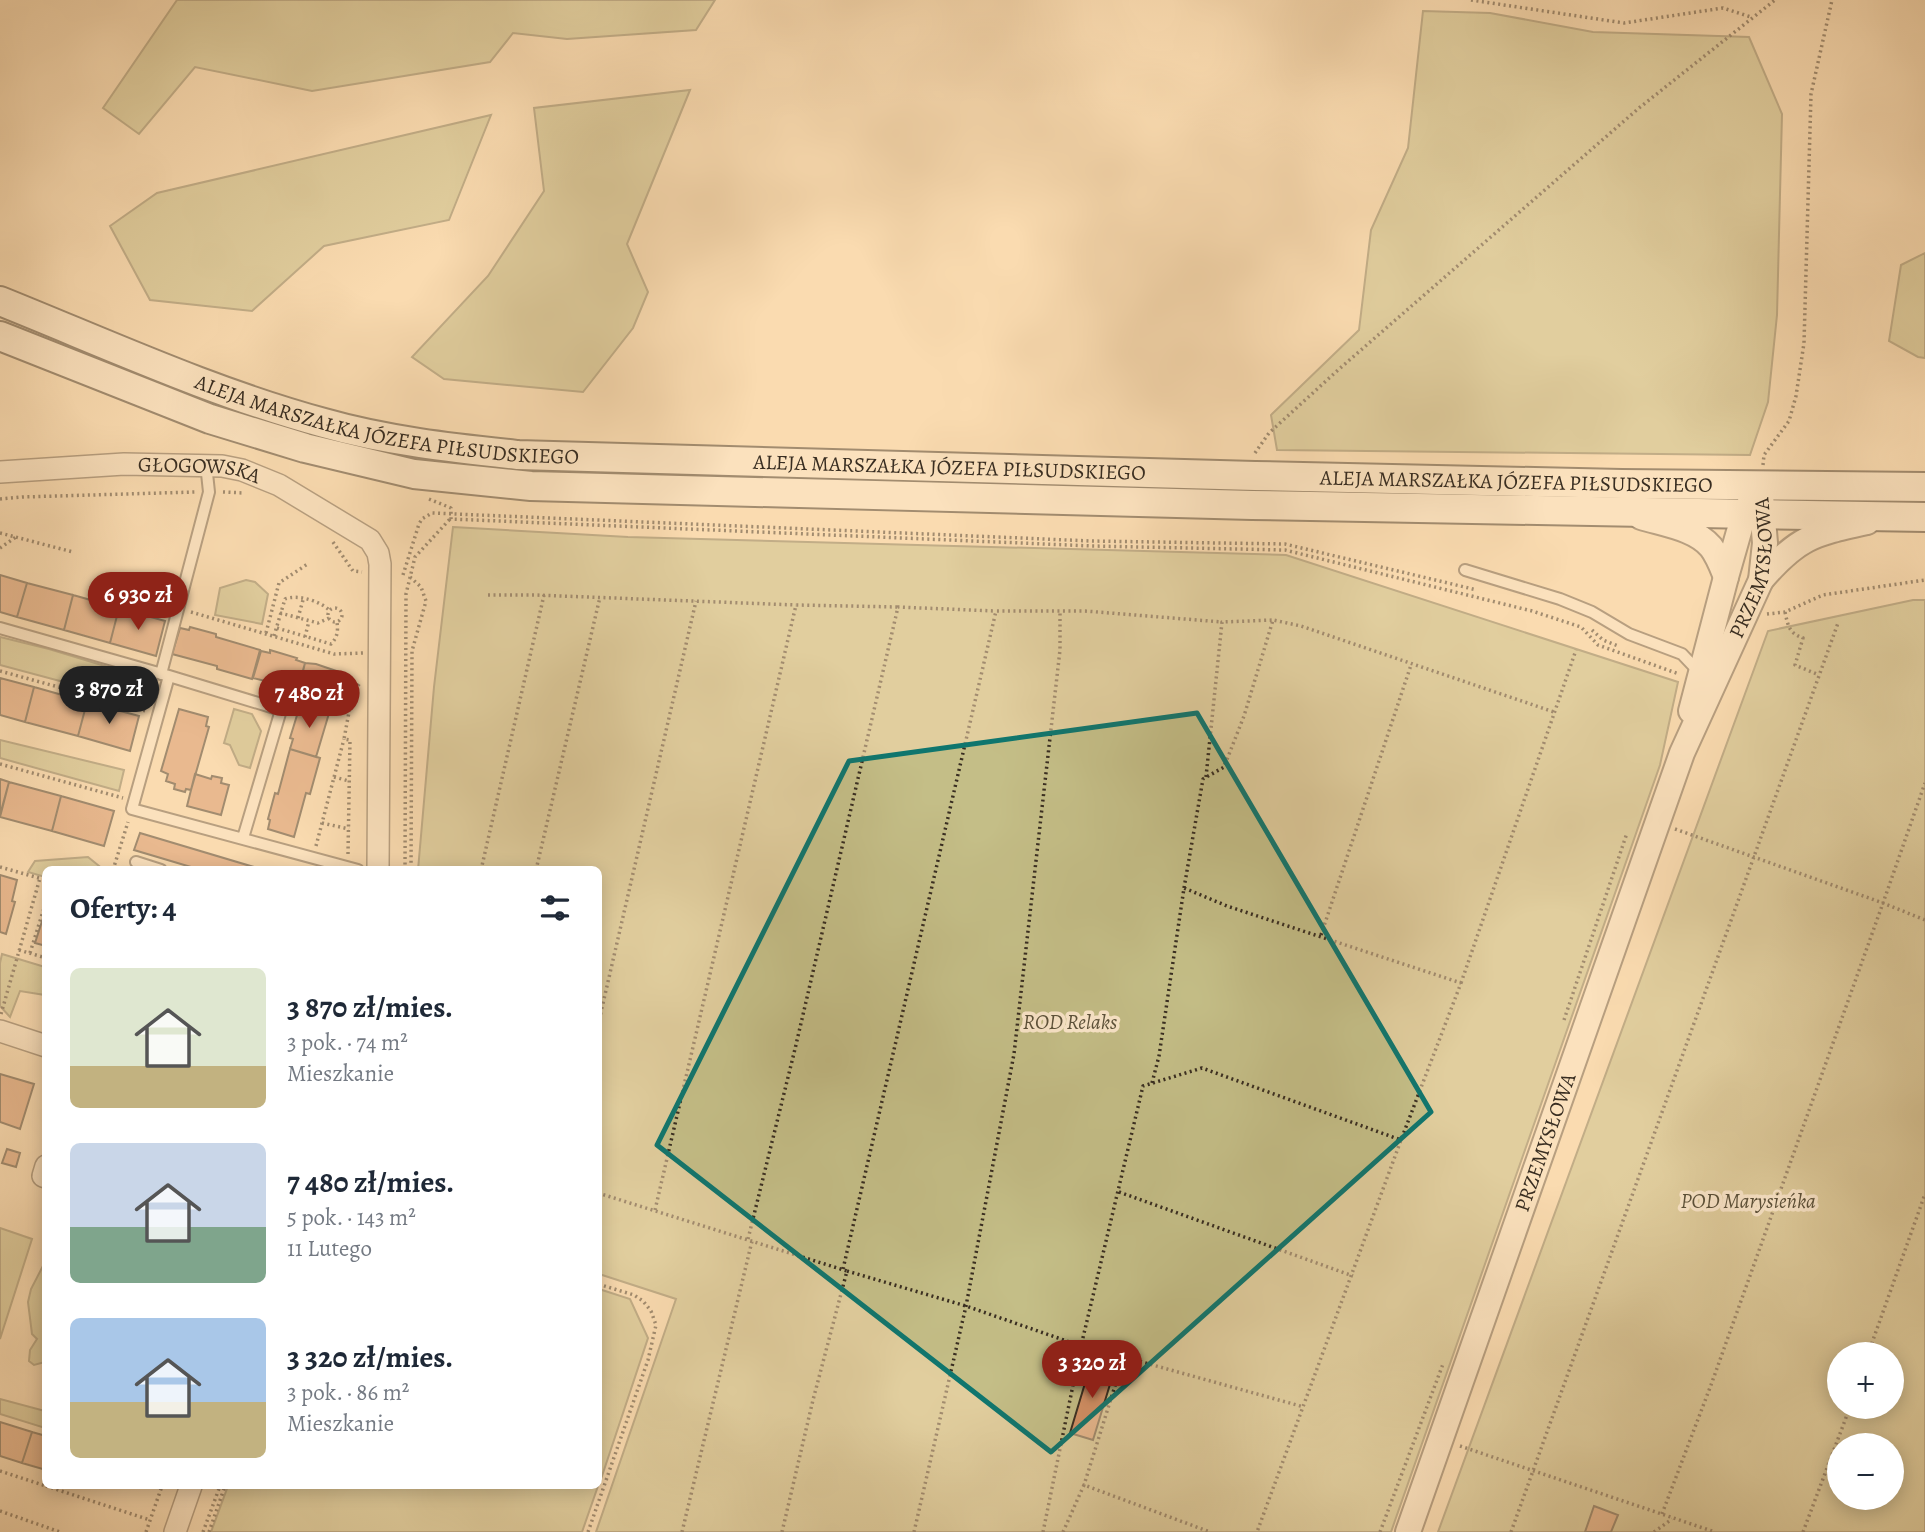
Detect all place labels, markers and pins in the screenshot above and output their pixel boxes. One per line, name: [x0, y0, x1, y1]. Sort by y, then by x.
pin: 6 930 zł: [66, 572, 210, 632]
pin: 3 870 zł: [37, 666, 181, 726]
pin: 7 480 zł: [237, 670, 381, 730]
pin: 3 320 zł: [1020, 1340, 1164, 1400]

